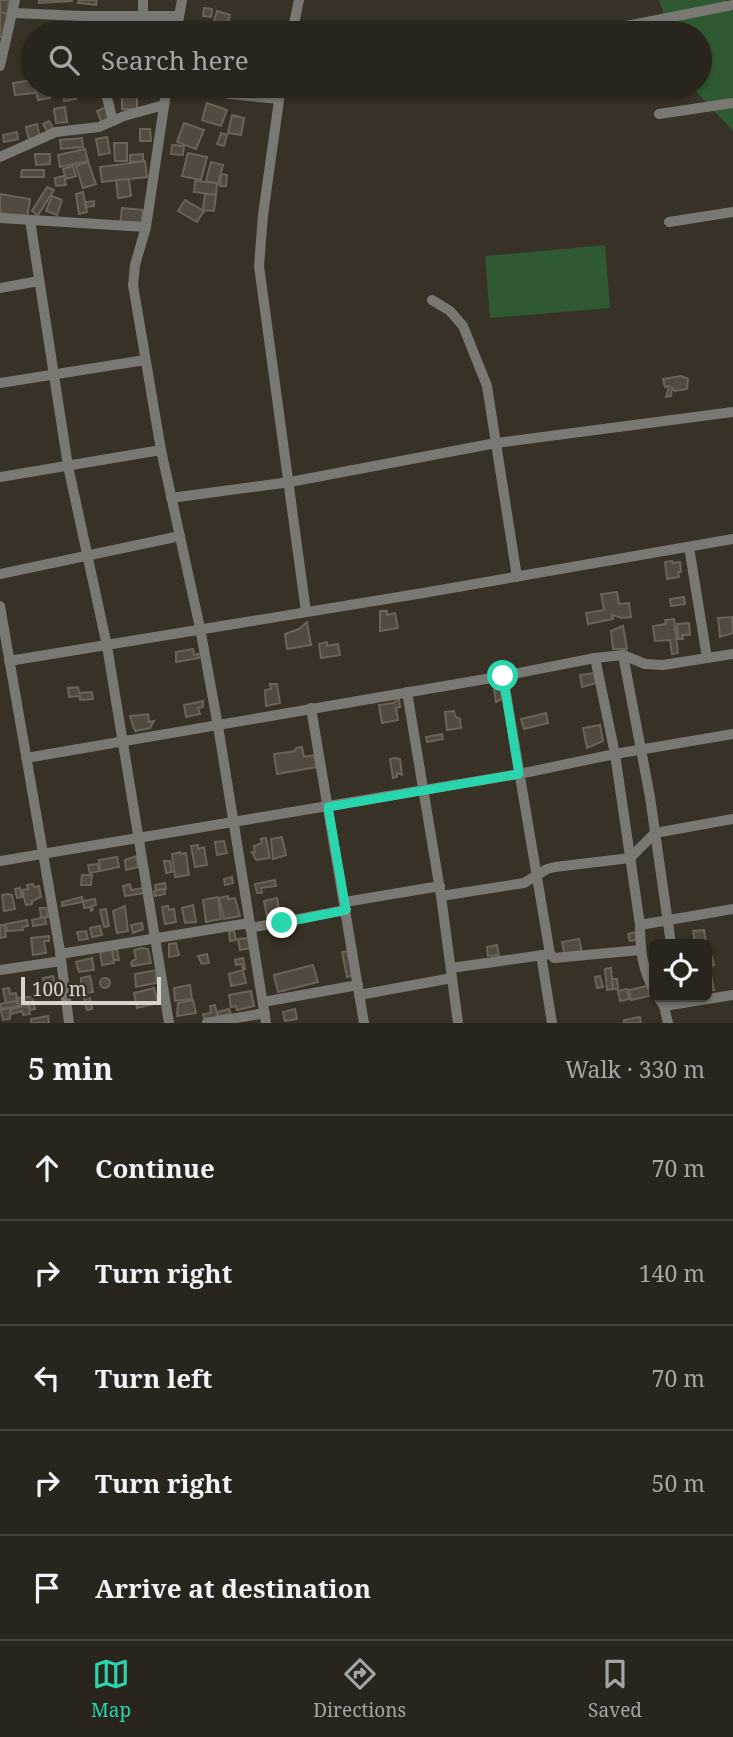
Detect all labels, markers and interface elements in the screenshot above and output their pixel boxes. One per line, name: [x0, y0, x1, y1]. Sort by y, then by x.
search box: [21, 21, 712, 98]
icon: search: [45, 41, 83, 79]
text: Search here: [101, 42, 249, 78]
route start: [487, 660, 518, 691]
route end: [266, 907, 297, 938]
map controls: [649, 939, 712, 1002]
button: locate: [649, 939, 712, 1002]
scale bar: [21, 974, 161, 1006]
text: 100 m: [32, 976, 87, 1002]
text: 5 min: [28, 1048, 113, 1089]
text: Walk · 330 m: [565, 1053, 705, 1085]
icon: ahead: [28, 1149, 66, 1187]
text: Continue: [95, 1150, 215, 1186]
text: 70 m: [652, 1152, 705, 1184]
icon: right: [28, 1254, 66, 1292]
text: Turn right: [95, 1255, 232, 1291]
text: 140 m: [639, 1257, 705, 1289]
icon: left: [28, 1359, 66, 1397]
text: Turn left: [95, 1360, 212, 1396]
text: 70 m: [652, 1362, 705, 1394]
icon: right: [28, 1464, 66, 1502]
text: Turn right: [95, 1465, 232, 1501]
text: 50 m: [652, 1467, 705, 1499]
icon: arrive: [28, 1569, 66, 1607]
text: Arrive at destination: [95, 1570, 371, 1606]
tab: Map: [91, 1655, 131, 1723]
tab: Directions: [313, 1655, 406, 1723]
tab: Saved: [588, 1655, 642, 1723]

